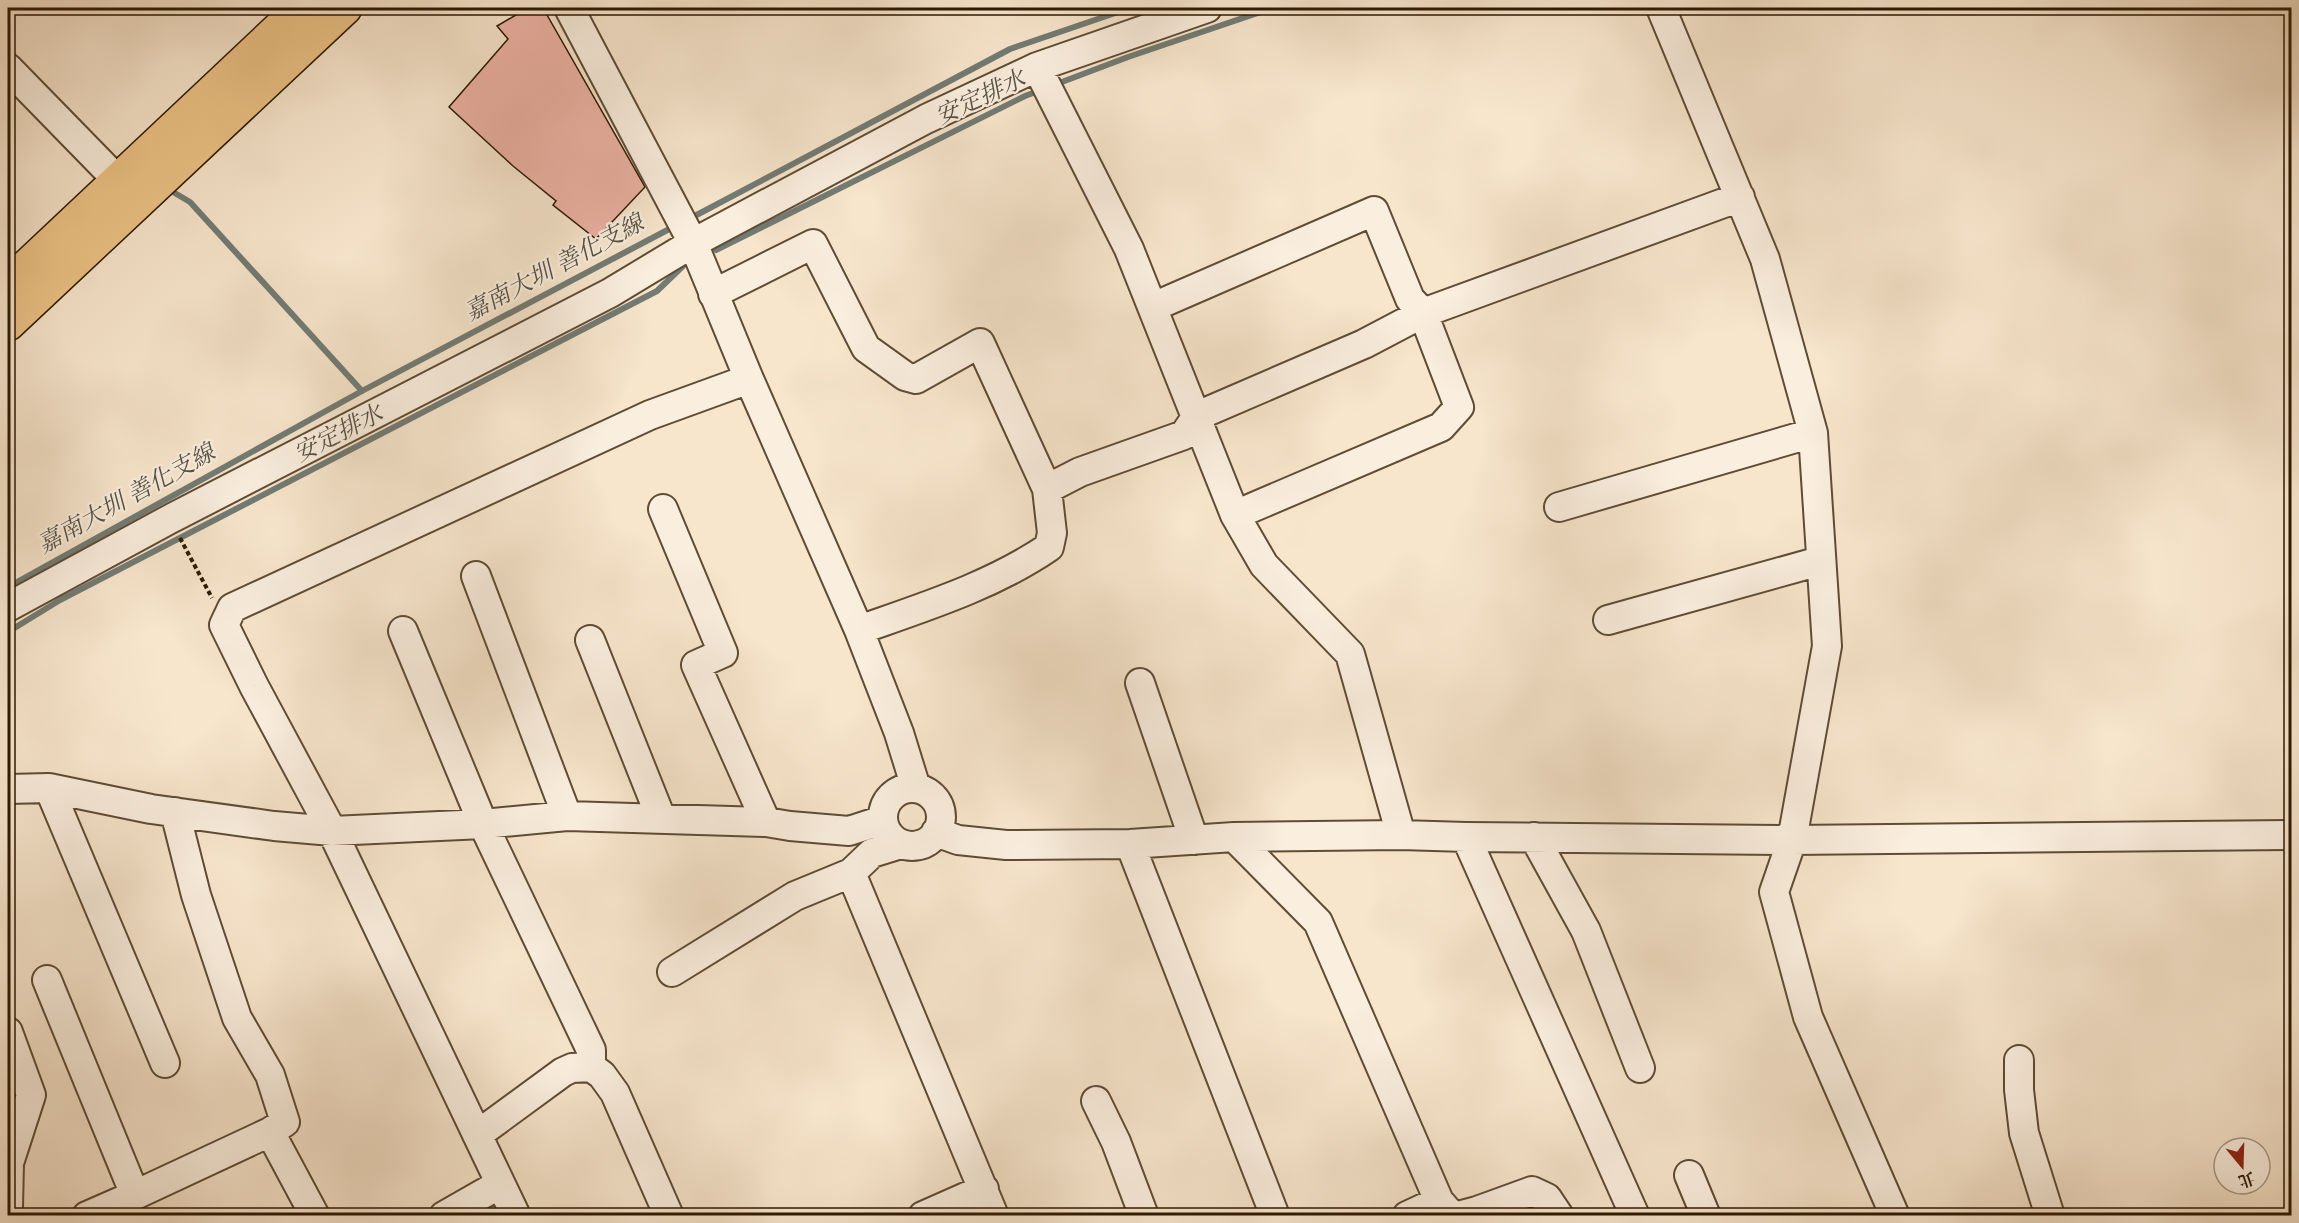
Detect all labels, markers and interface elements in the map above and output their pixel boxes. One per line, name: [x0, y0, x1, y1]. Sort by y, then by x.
water label: 安定排水: [931, 64, 1031, 130]
water label: 嘉南大圳 善化支線: [460, 208, 651, 326]
water label: 安定排水: [289, 399, 389, 467]
water label: 嘉南大圳 善化支線: [33, 437, 222, 559]
north arrow: [2212, 1136, 2272, 1196]
text: 北: [2236, 1168, 2257, 1190]

